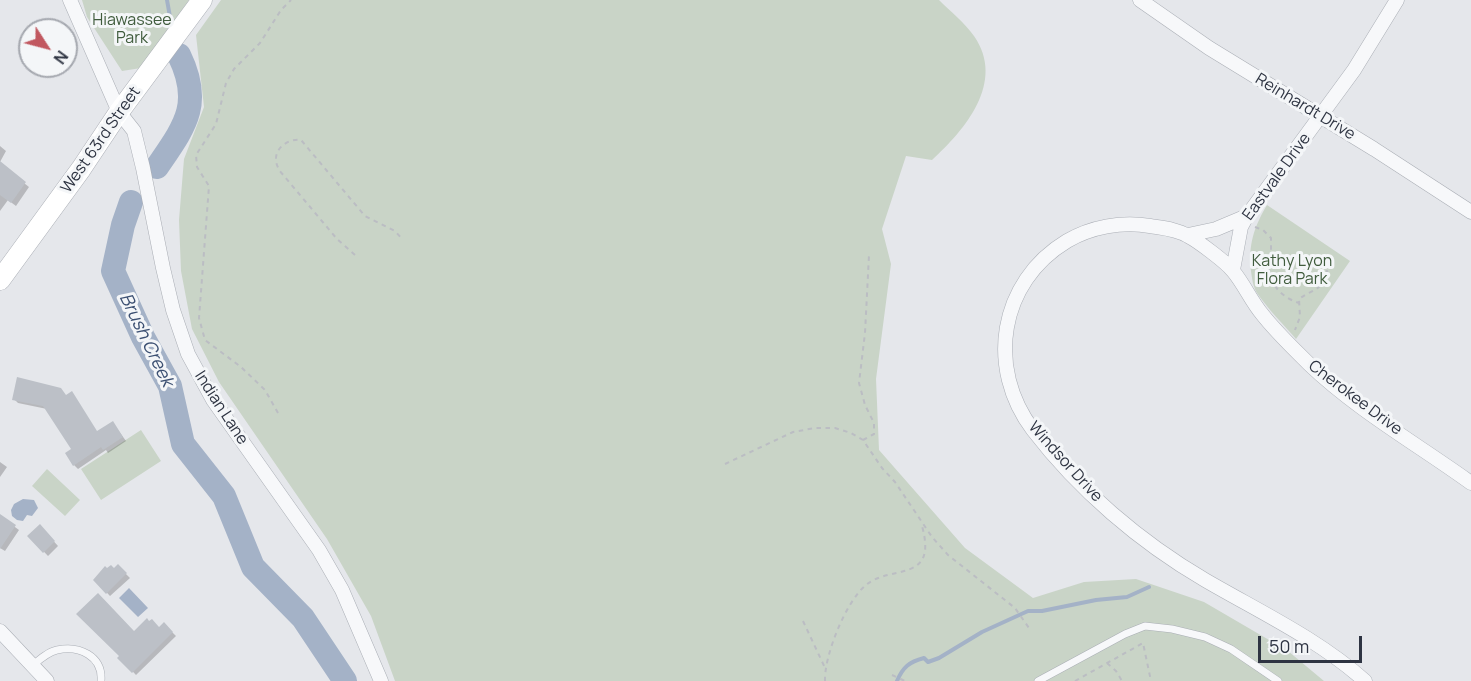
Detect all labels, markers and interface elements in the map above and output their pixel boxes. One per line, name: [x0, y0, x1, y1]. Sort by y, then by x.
park label: Hiawassee Park: [92, 11, 172, 49]
north arrow: [18, 18, 78, 78]
text: N: [49, 46, 73, 69]
street label: Reinhardt Drive: [1252, 70, 1358, 144]
street label: West 63rd Street: [57, 83, 145, 197]
street label: Eastvale Drive: [1239, 130, 1315, 224]
park label: Kathy Lyon Flora Park: [1252, 252, 1332, 290]
water label: Brush Creek: [114, 290, 178, 390]
street label: Cherokee Drive: [1304, 356, 1406, 440]
street label: Indian Lane: [190, 368, 252, 448]
street label: Windsor Drive: [1024, 418, 1106, 506]
scale bar: [1261, 624, 1364, 662]
text: 50 m: [1269, 634, 1309, 658]

